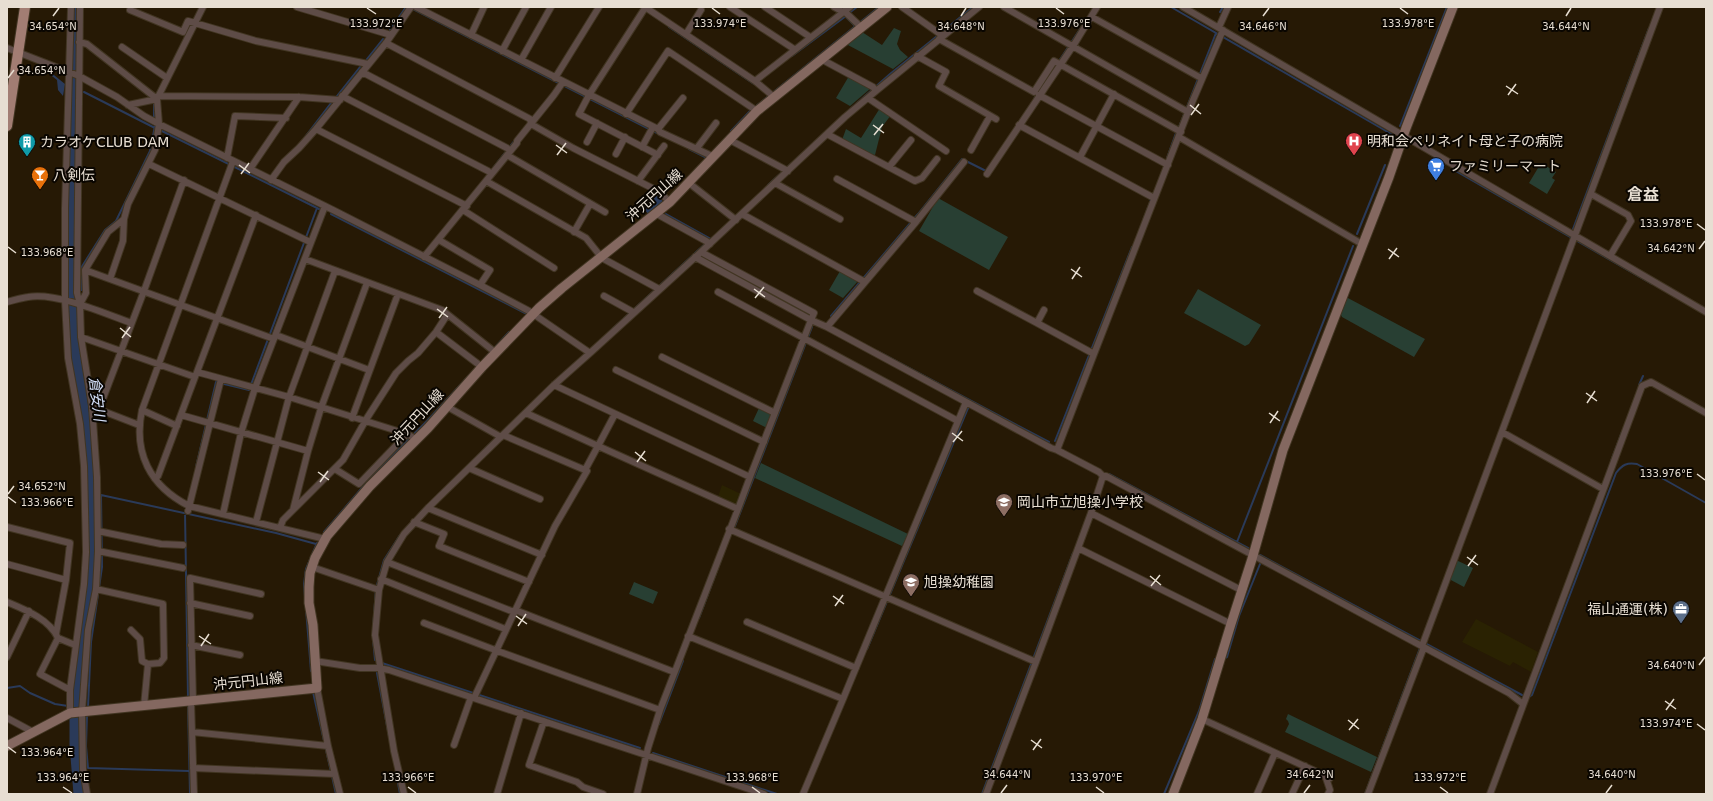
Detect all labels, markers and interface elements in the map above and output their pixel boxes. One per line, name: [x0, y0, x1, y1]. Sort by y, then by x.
text: 133.972°E: [350, 18, 402, 29]
text: 133.974°E: [694, 18, 746, 29]
text: 133.976°E: [1038, 18, 1090, 29]
text: 133.978°E: [1382, 18, 1434, 29]
text: 34.654°N: [29, 21, 77, 32]
text: 34.648°N: [937, 21, 985, 32]
text: 34.646°N: [1239, 21, 1287, 32]
text: 34.644°N: [1542, 21, 1590, 32]
text: 34.654°N: [18, 65, 66, 76]
hospital icon: 明和会ペリネイト母と子の病院: [1344, 131, 1364, 156]
building icon: カラオケCLUB DAM: [17, 132, 37, 157]
place label: 明和会ペリネイト母と子の病院: [1367, 133, 1563, 149]
place label: カラオケCLUB DAM: [40, 134, 169, 150]
supermarket icon: ファミリーマート: [1426, 156, 1446, 181]
place label: ファミリーマート: [1449, 158, 1561, 174]
bar icon: 八剣伝: [30, 165, 50, 190]
street label: 沖元円山線: [623, 166, 685, 224]
place label: 八剣伝: [53, 167, 95, 183]
district label: 倉益: [1627, 185, 1659, 204]
text: 133.978°E: [1640, 218, 1692, 229]
text: 34.642°N: [1647, 243, 1695, 254]
text: 133.968°E: [21, 247, 73, 258]
water label: 倉安川: [85, 376, 109, 424]
street label: 沖元円山線: [387, 386, 447, 448]
text: 133.976°E: [1640, 468, 1692, 479]
text: 34.652°N: [18, 481, 66, 492]
school or university icon: 岡山市立旭操小学校: [994, 492, 1014, 517]
place label: 岡山市立旭操小学校: [1017, 494, 1143, 510]
text: 133.966°E: [21, 497, 73, 508]
school or university icon: 旭操幼稚園: [901, 572, 921, 597]
place label: 旭操幼稚園: [924, 574, 994, 590]
office icon: 福山通運(株): [1671, 599, 1691, 624]
place label: 福山通運(株): [1587, 601, 1668, 617]
text: 34.640°N: [1647, 660, 1695, 671]
street label: 沖元円山線: [212, 669, 284, 693]
text: 133.974°E: [1640, 718, 1692, 729]
text: 133.964°E: [21, 747, 73, 758]
text: 34.644°N: [983, 769, 1031, 780]
text: 34.642°N: [1286, 769, 1334, 780]
text: 34.640°N: [1588, 769, 1636, 780]
text: 133.964°E: [37, 772, 89, 783]
text: 133.966°E: [382, 772, 434, 783]
text: 133.968°E: [726, 772, 778, 783]
text: 133.970°E: [1070, 772, 1122, 783]
text: 133.972°E: [1414, 772, 1466, 783]

